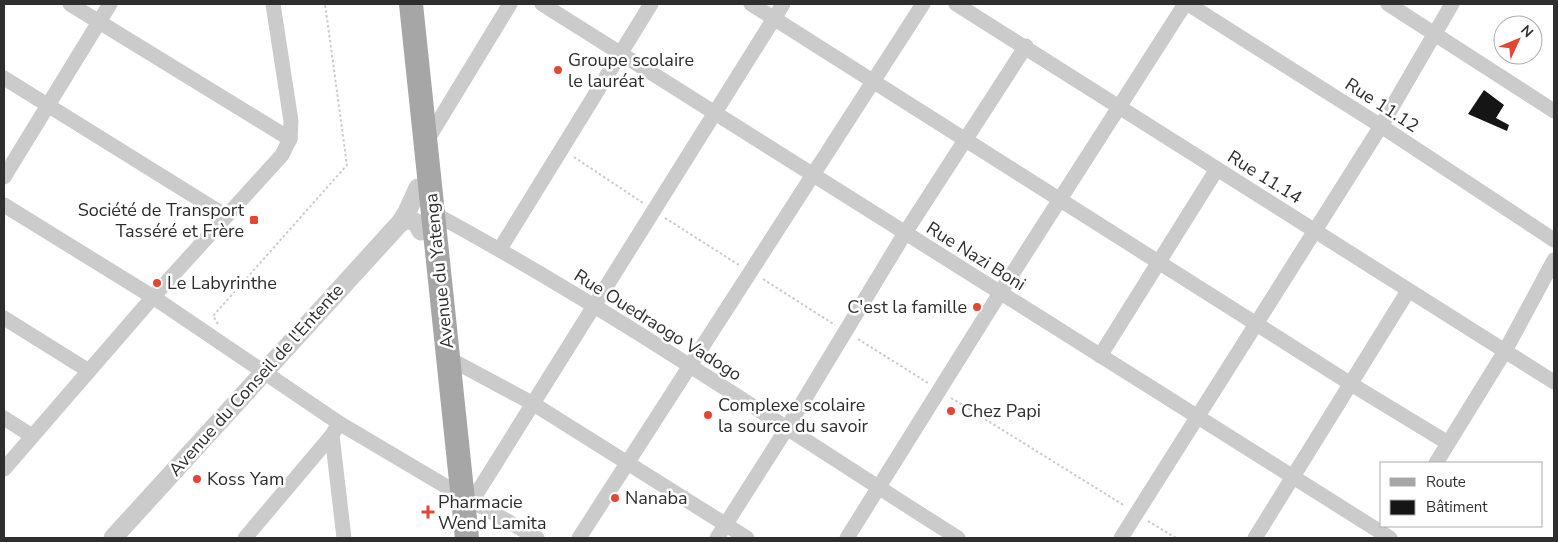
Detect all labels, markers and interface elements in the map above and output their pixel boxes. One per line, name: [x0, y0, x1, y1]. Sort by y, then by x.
north arrow: [1493, 15, 1543, 65]
text: N: [1517, 21, 1537, 42]
place label: Groupe scolaire le lauréat: [568, 48, 694, 93]
marker: Groupe scolaire le lauréat: [552, 64, 564, 76]
street label: Rue 11.12: [1340, 72, 1424, 138]
street label: Rue 11.14: [1223, 145, 1307, 209]
street label: Avenue du Yatenga: [419, 192, 459, 350]
place label: Société de Transport Tasséré et Frère: [78, 198, 245, 243]
marker: Société de Transport Tasséré et Frère: [248, 214, 260, 226]
street label: Rue Nazi Boni: [922, 216, 1030, 296]
street label: Rue Ouedraogo Vadogo: [570, 264, 746, 386]
place label: Le Labyrinthe: [167, 271, 277, 295]
marker: Le Labyrinthe: [151, 277, 163, 289]
street label: Avenue du Conseil de l'Entente: [163, 279, 349, 481]
place label: C'est la famille: [847, 295, 967, 319]
marker: C'est la famille: [971, 301, 983, 313]
place label: Complexe scolaire la source du savoir: [718, 393, 869, 438]
place label: Chez Papi: [961, 399, 1041, 423]
marker: Chez Papi: [945, 405, 957, 417]
marker: Complexe scolaire la source du savoir: [702, 409, 714, 421]
legend: [1380, 462, 1543, 527]
place label: Koss Yam: [207, 467, 284, 491]
text: Route: [1426, 472, 1466, 492]
marker: Koss Yam: [191, 473, 203, 485]
place label: Nanaba: [625, 486, 688, 510]
place label: Pharmacie Wend Lamita: [438, 490, 546, 535]
marker: Nanaba: [609, 492, 621, 504]
text: Bâtiment: [1426, 497, 1488, 517]
marker: Pharmacie Wend Lamita: [422, 506, 434, 518]

